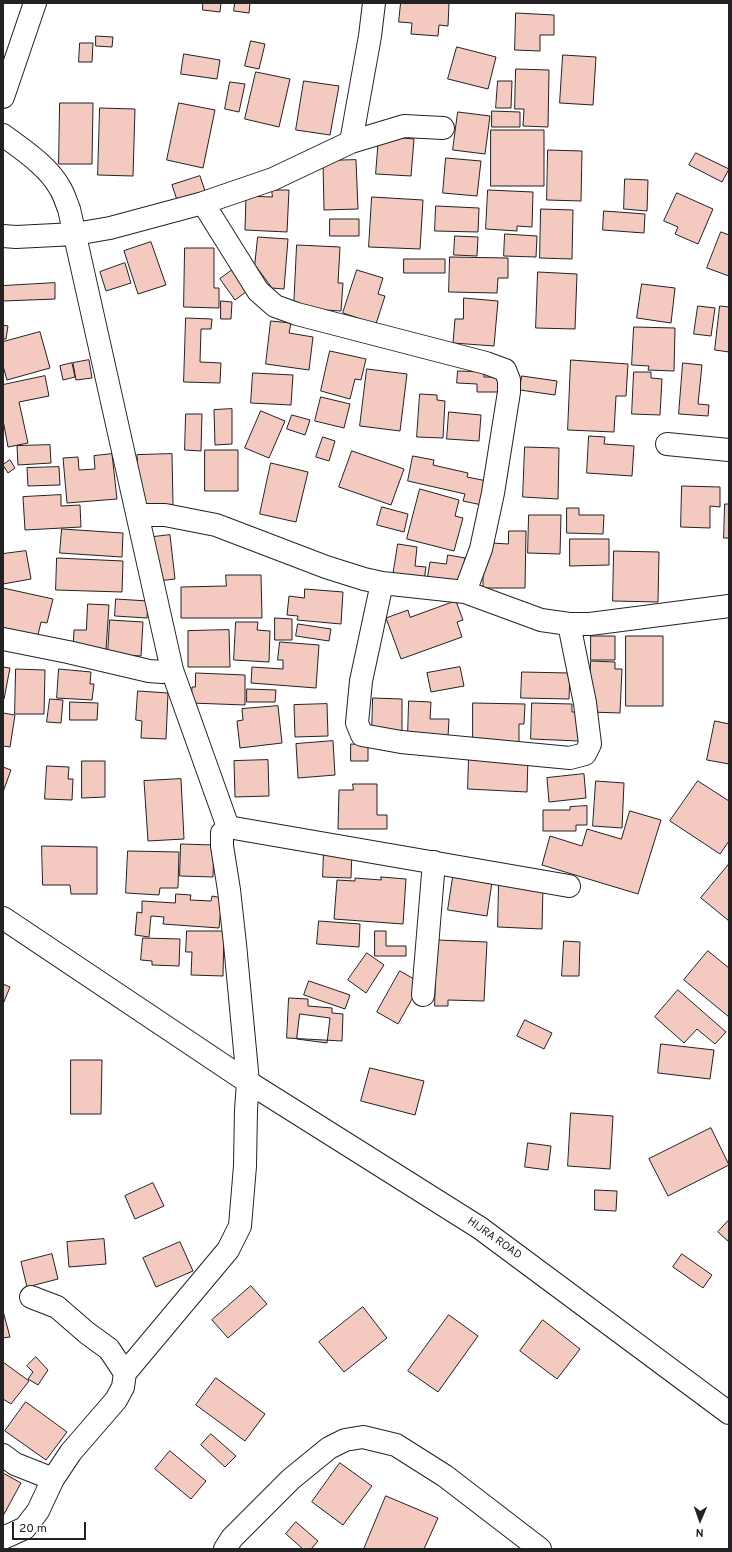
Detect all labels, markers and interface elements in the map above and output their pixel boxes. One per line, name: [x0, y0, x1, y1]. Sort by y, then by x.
street label: HIJRA ROAD: [464, 1215, 524, 1263]
north arrow: [680, 1500, 720, 1540]
scale bar: [14, 1514, 88, 1540]
text: 20 m: [19, 1521, 47, 1537]
text: N: [695, 1525, 704, 1539]

